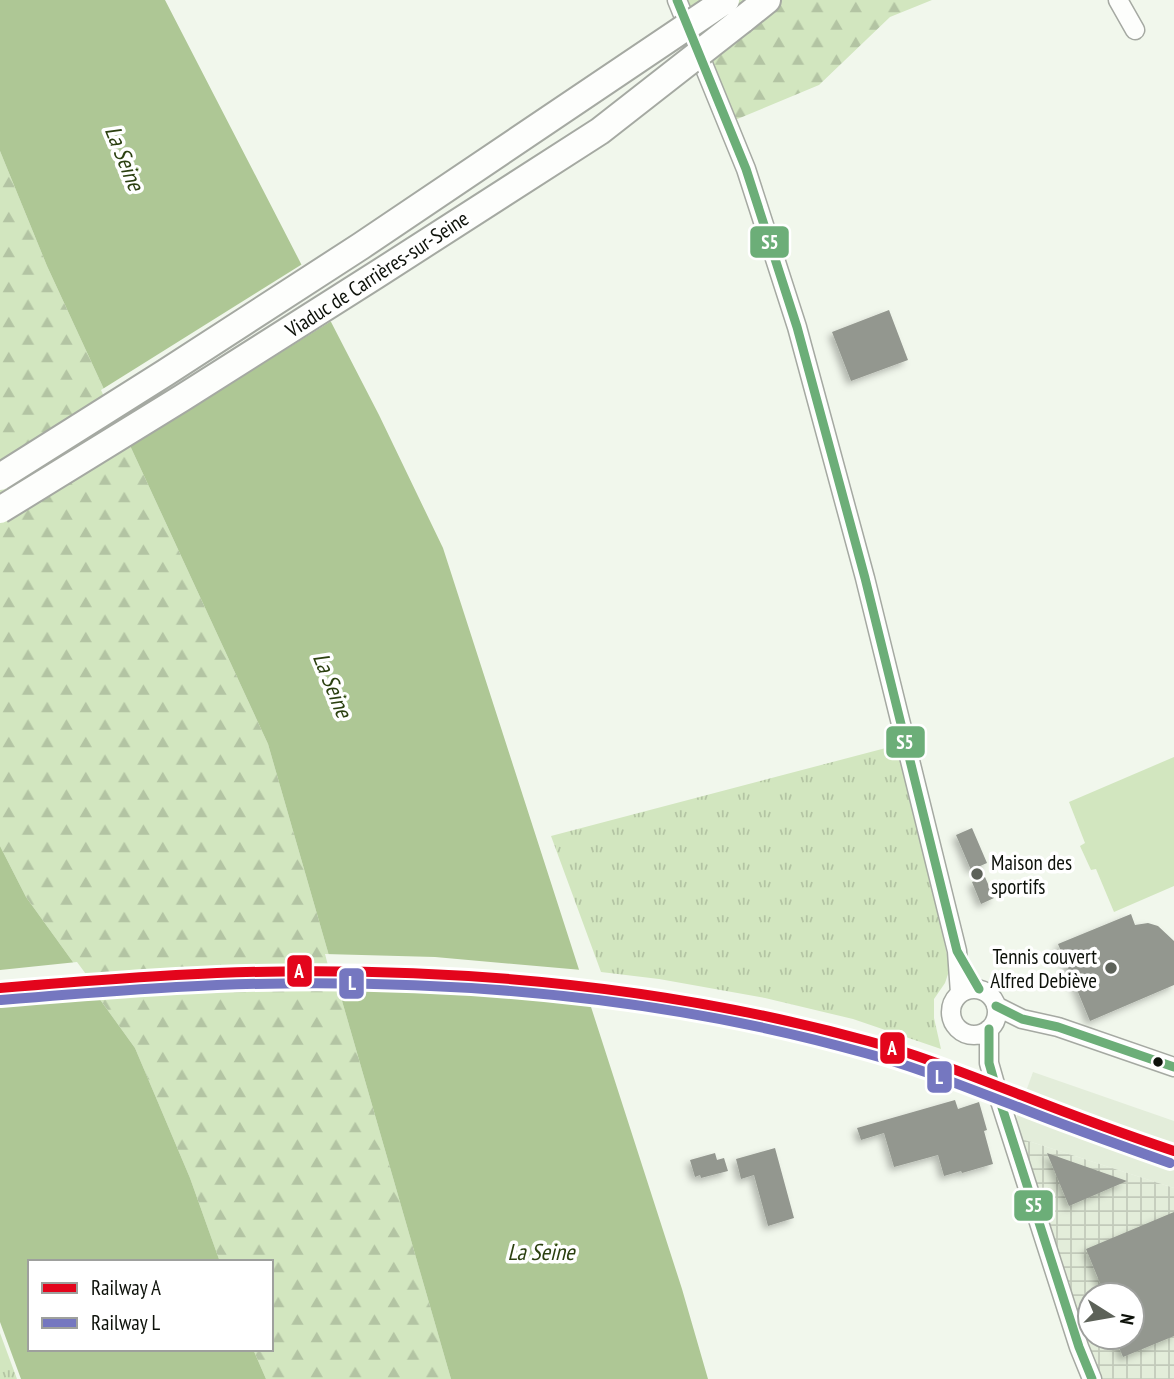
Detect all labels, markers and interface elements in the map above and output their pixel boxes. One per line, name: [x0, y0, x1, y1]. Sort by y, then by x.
water label: La Seine: [99, 121, 152, 196]
street label: Viaduc de Carrières-sur-Seine: [280, 205, 474, 344]
line badge: S5: [749, 225, 790, 259]
text: S5: [761, 230, 779, 254]
water label: La Seine: [307, 648, 360, 723]
line badge: S5: [885, 725, 926, 759]
text: S5: [896, 730, 914, 754]
place label: Maison des sportifs: [991, 849, 1072, 900]
marker: Maison des sportifs: [969, 866, 985, 882]
place label: Tennis couvert Alfred Debiève: [990, 943, 1097, 994]
line badge: A: [286, 954, 313, 988]
text: A: [293, 959, 304, 983]
marker: Tennis couvert Alfred Debiève: [1103, 960, 1119, 976]
line badge: L: [338, 967, 365, 1000]
text: L: [348, 971, 356, 995]
line badge: A: [879, 1031, 906, 1065]
text: A: [886, 1036, 897, 1060]
unlabelled marker: [1151, 1055, 1165, 1069]
line badge: L: [926, 1060, 953, 1094]
text: L: [935, 1065, 943, 1089]
line badge: S5: [1013, 1189, 1054, 1222]
text: S5: [1025, 1193, 1043, 1217]
water label: La Seine: [507, 1237, 576, 1266]
legend: [28, 1260, 273, 1351]
text: Railway A: [91, 1274, 161, 1301]
north arrow: [1076, 1281, 1146, 1351]
text: Railway L: [91, 1309, 160, 1336]
text: N: [1115, 1312, 1140, 1327]

